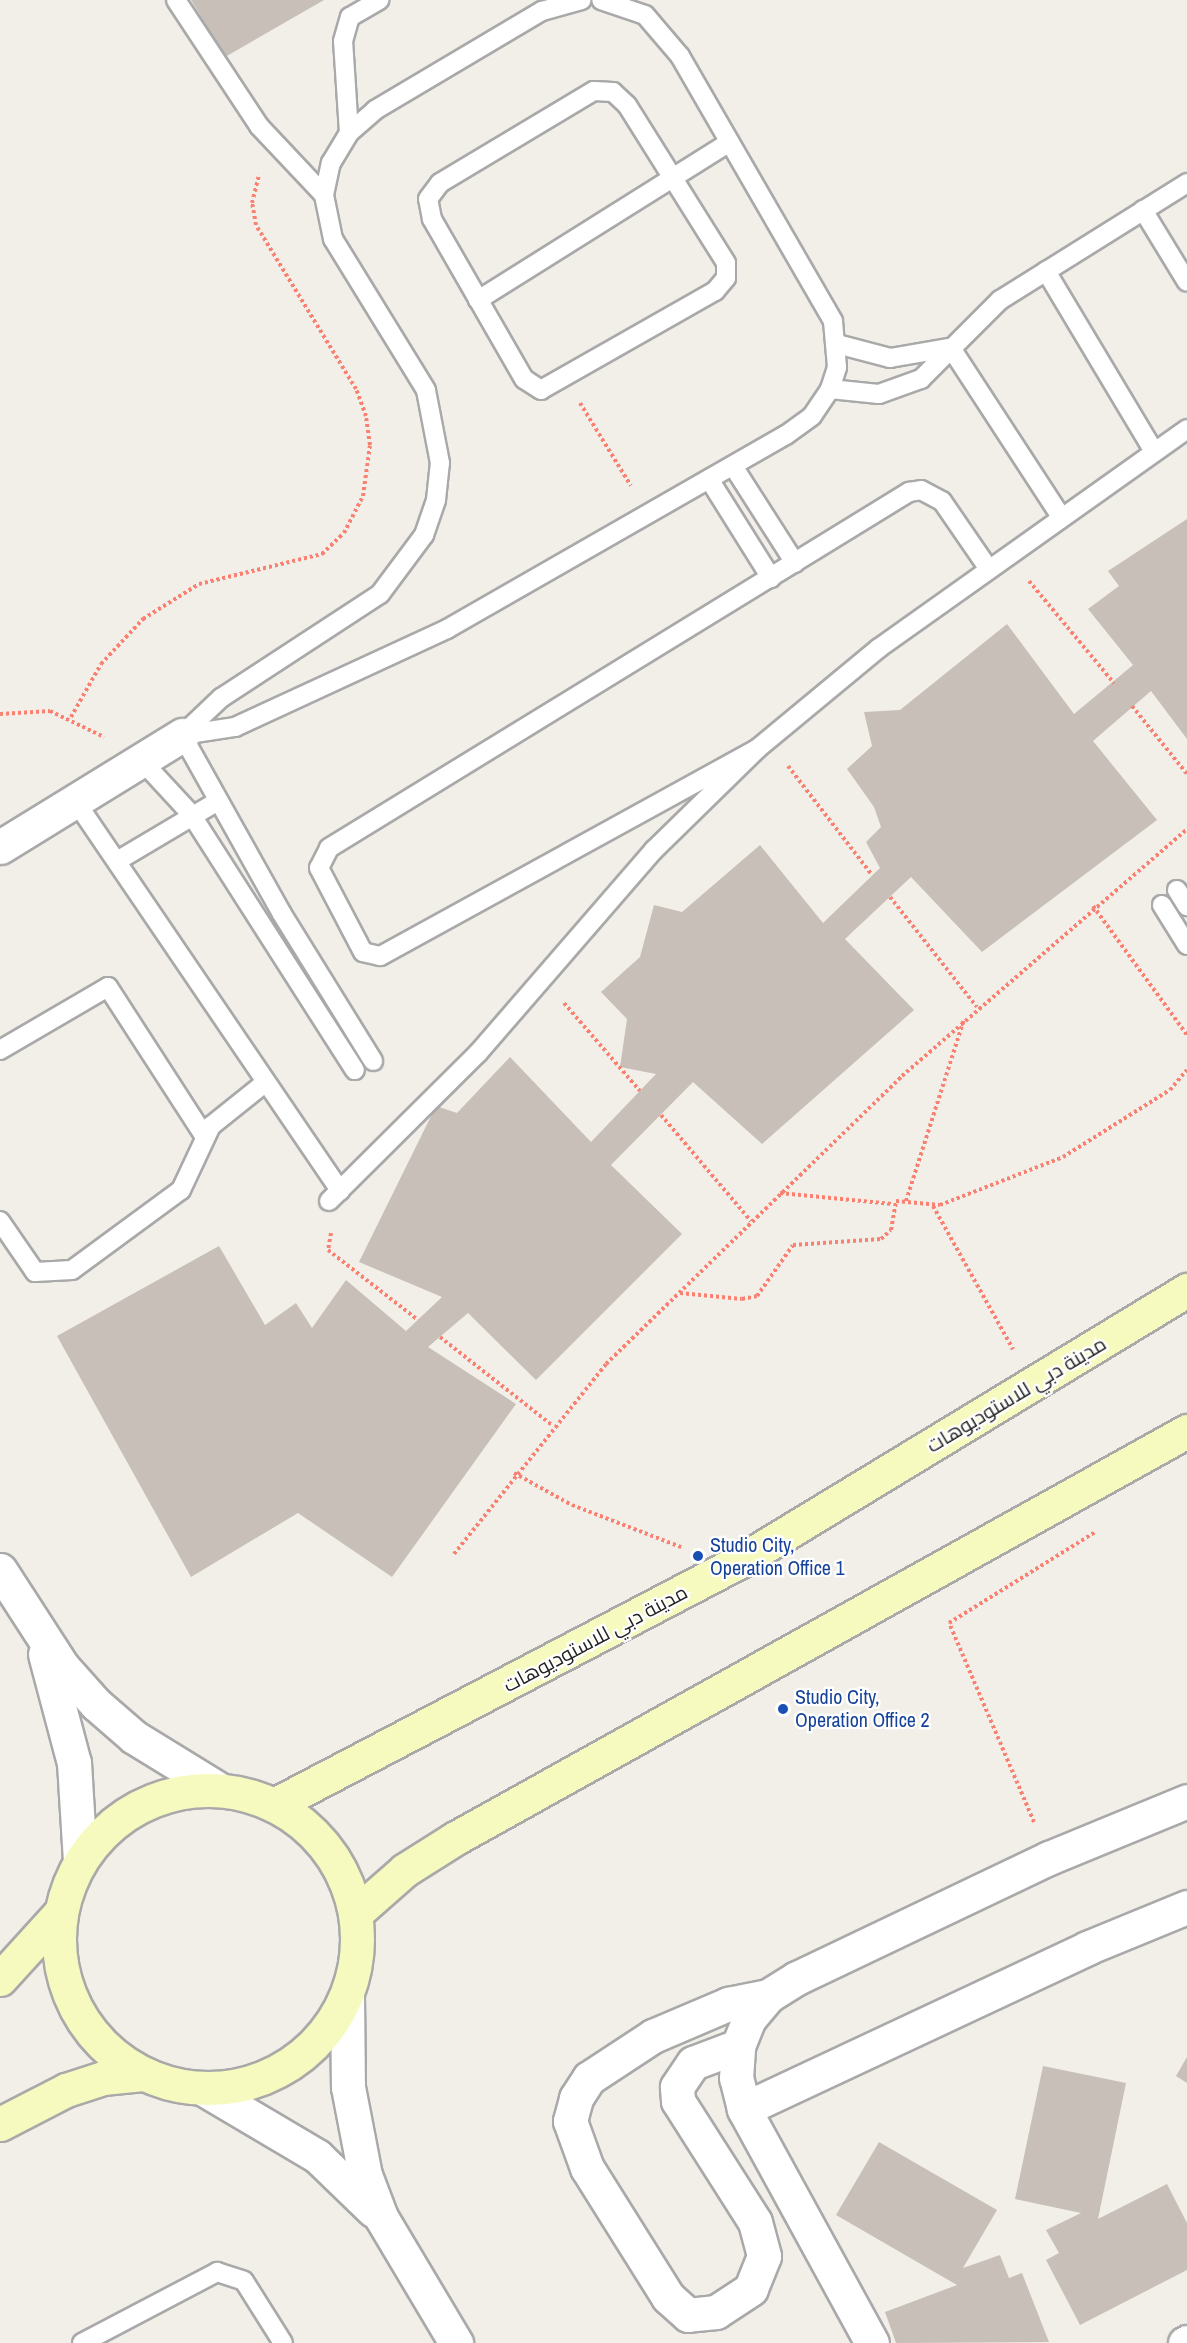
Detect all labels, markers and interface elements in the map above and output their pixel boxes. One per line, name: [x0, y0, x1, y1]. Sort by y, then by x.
street label: مدينة دبي للاستوديوهات: [922, 1331, 1110, 1457]
place label: Studio City, Operation Office 1: [710, 1532, 845, 1579]
marker: Studio City, Operation Office 1: [691, 1549, 705, 1563]
street label: مدينة دبي للاستوديوهات: [499, 1579, 691, 1697]
place label: Studio City, Operation Office 2: [795, 1685, 930, 1732]
marker: Studio City, Operation Office 2: [776, 1702, 790, 1716]

